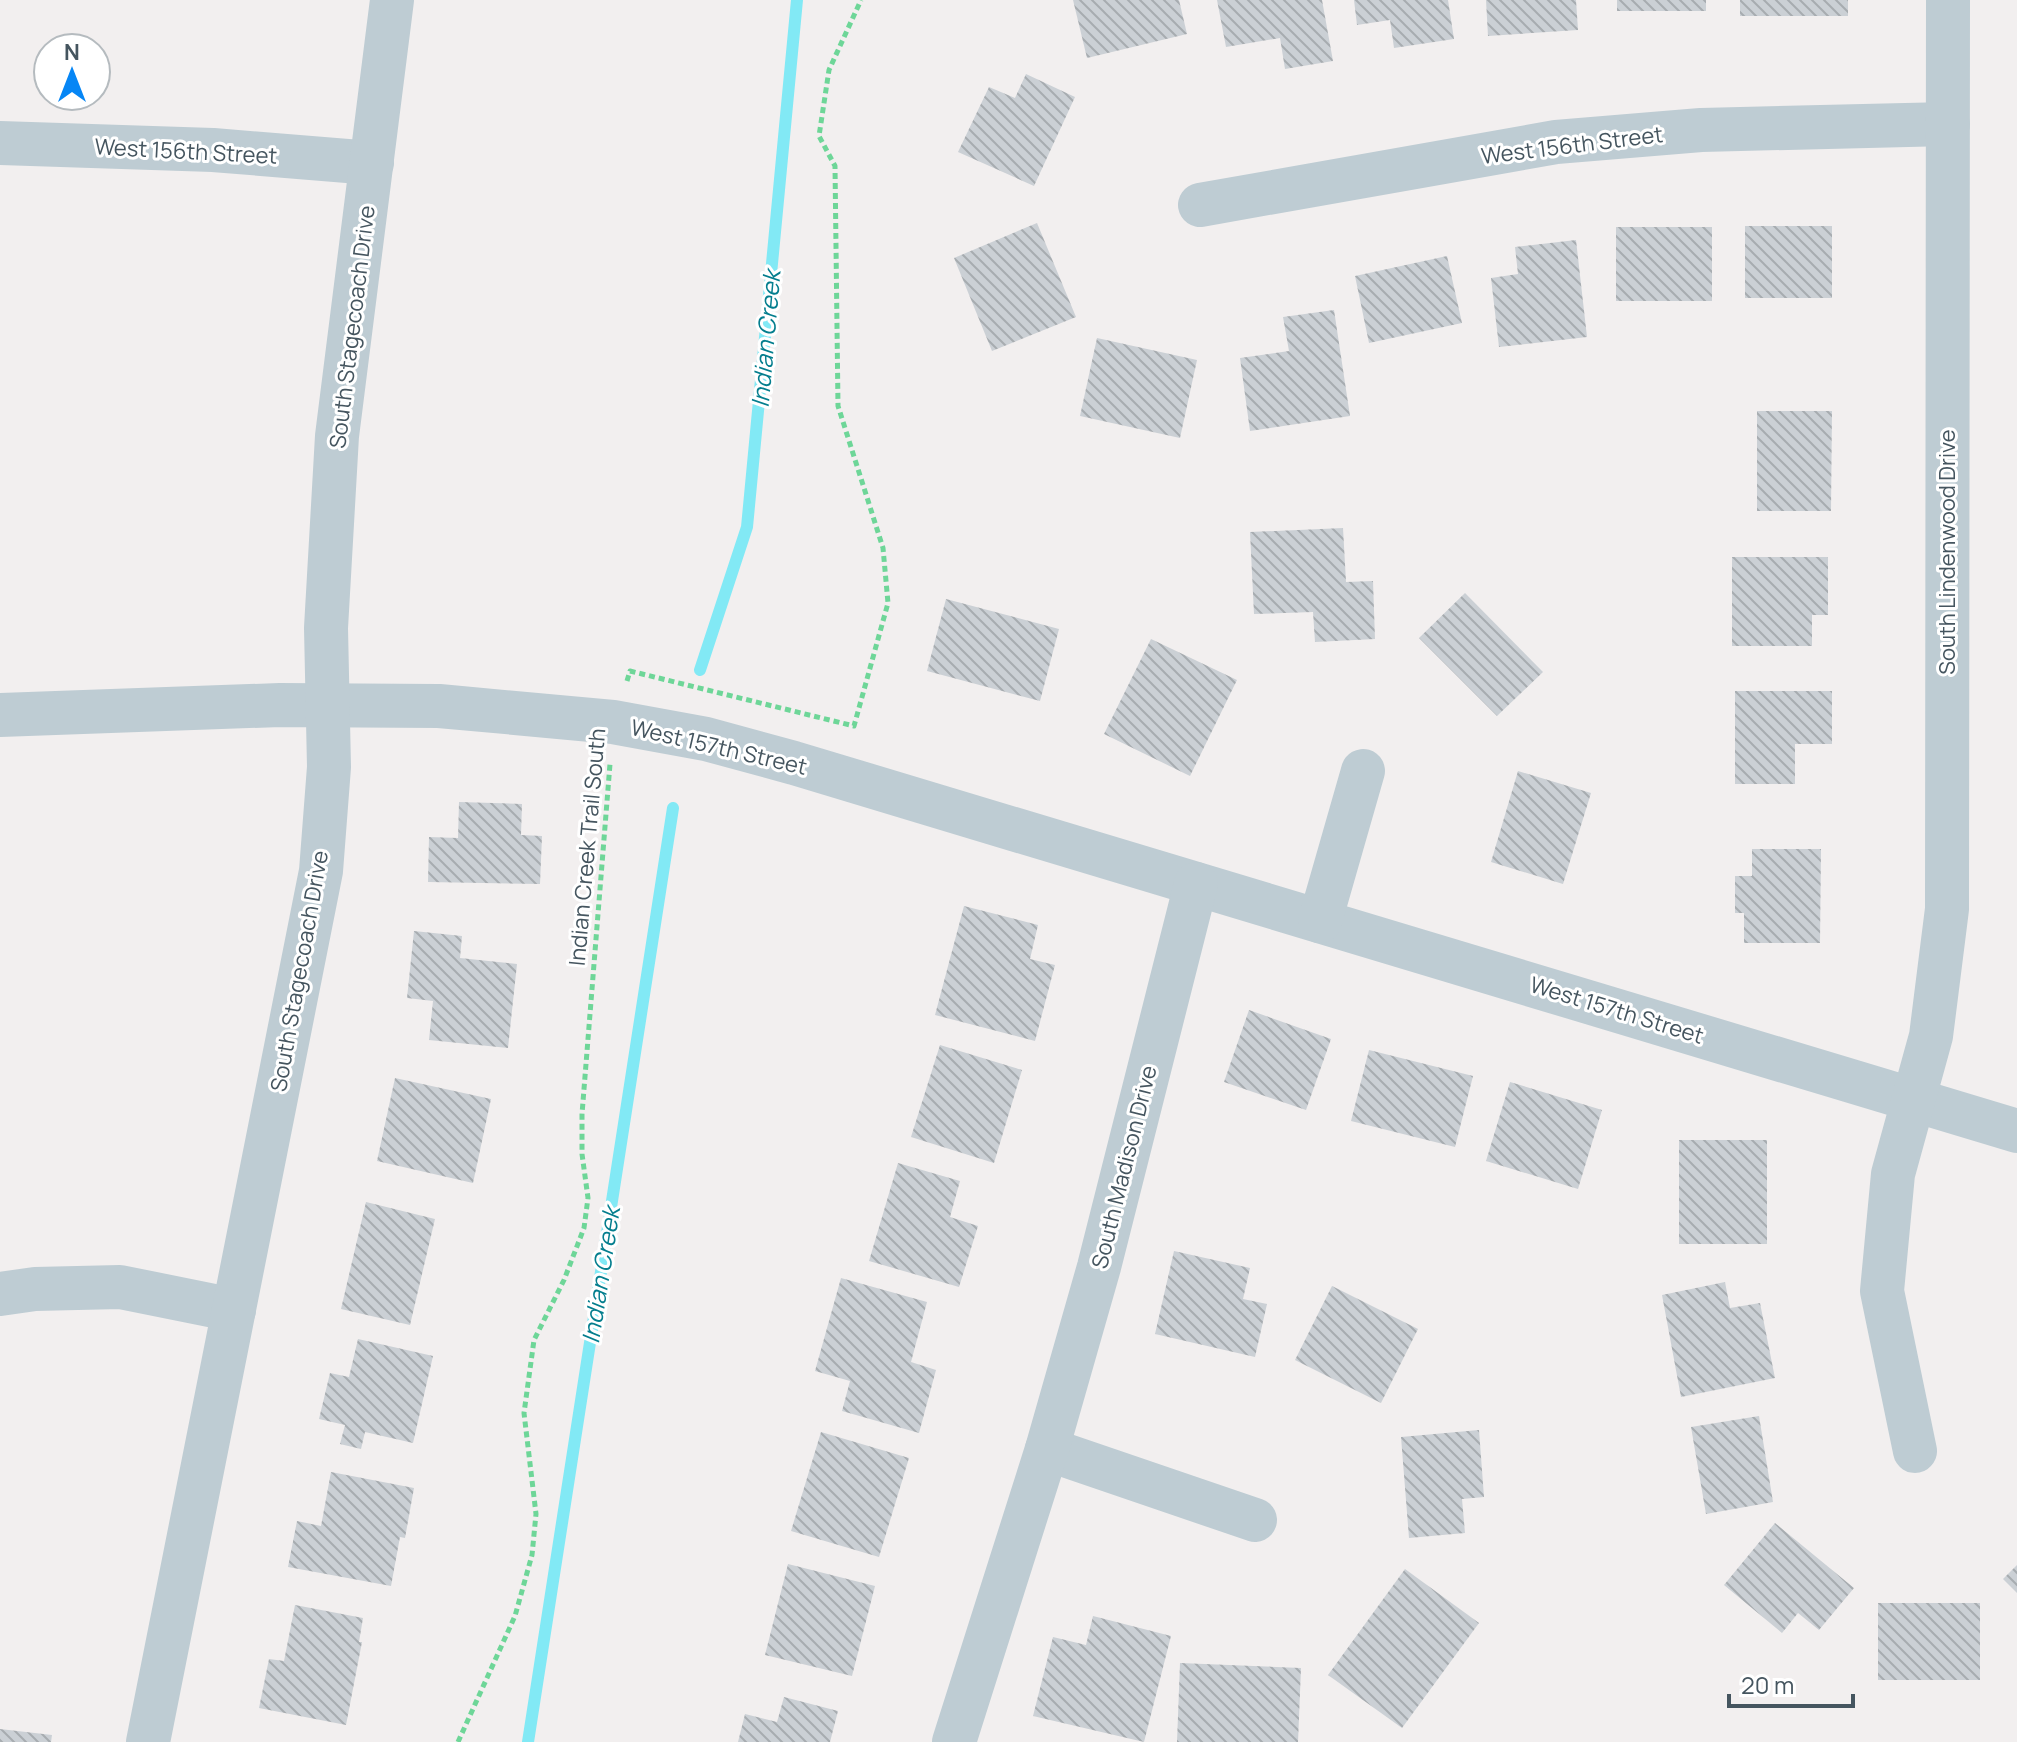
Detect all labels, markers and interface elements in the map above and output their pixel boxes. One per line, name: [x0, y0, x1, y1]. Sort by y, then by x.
north arrow: [32, 32, 112, 112]
text: N: [64, 37, 80, 67]
street label: West 156th Street: [1479, 119, 1665, 171]
street label: West 156th Street: [94, 131, 278, 171]
street label: South Stagecoach Drive: [322, 204, 382, 450]
water label: Indian Creek: [743, 266, 788, 409]
street label: South Lindenwood Drive: [1932, 429, 1962, 675]
street label: West 157th Street: [628, 712, 810, 782]
street label: Indian Creek Trail South: [562, 727, 612, 967]
street label: South Stagecoach Drive: [263, 848, 335, 1094]
street label: West 157th Street: [1526, 969, 1708, 1051]
street label: South Madison Drive: [1084, 1062, 1164, 1272]
water label: Indian Creek: [573, 1201, 628, 1346]
scale bar: [1729, 1658, 1853, 1708]
text: 20 m: [1741, 1668, 1794, 1701]

